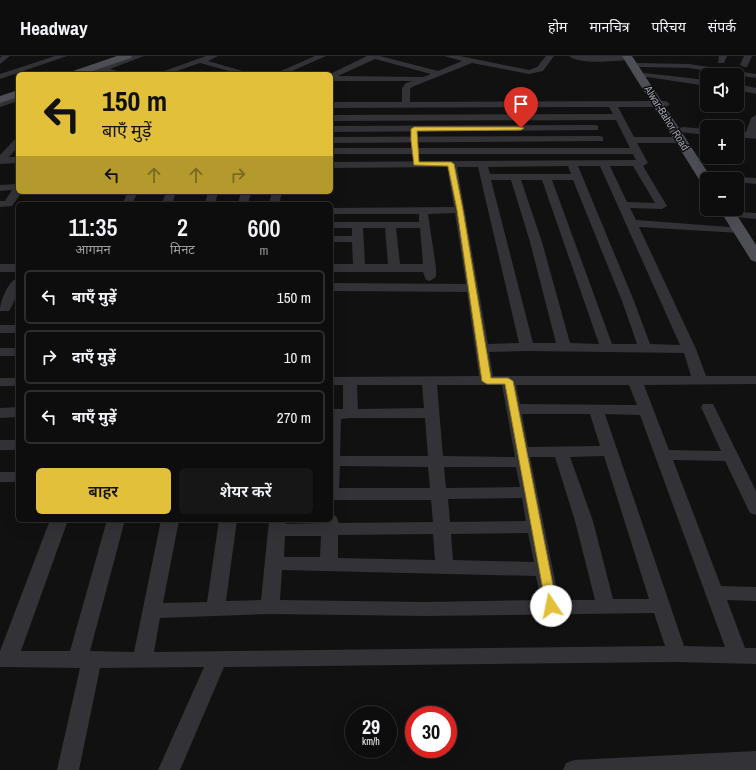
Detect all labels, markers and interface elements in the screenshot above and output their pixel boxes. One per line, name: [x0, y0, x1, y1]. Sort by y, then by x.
text: Headway: [20, 15, 88, 41]
text: होम: [548, 18, 567, 36]
text: मानचित्र: [589, 18, 630, 36]
text: परिचय: [652, 18, 686, 36]
text: संपर्क: [708, 18, 736, 36]
map controls: [700, 68, 744, 216]
button: sound: [700, 68, 744, 112]
text: 150 m: [102, 82, 167, 120]
street label: Alwar-Bahor Road: [641, 82, 692, 153]
pin: [504, 87, 538, 128]
icon: left: [36, 88, 88, 140]
icon: arrive: [510, 93, 532, 115]
text: बाएँ मुड़ें: [102, 118, 151, 143]
button: +: [700, 120, 744, 164]
icon: left: [101, 164, 123, 186]
icon: ahead: [143, 164, 165, 186]
icon: ahead: [185, 164, 207, 186]
icon: right: [227, 164, 249, 186]
button: −: [700, 172, 744, 216]
text: 11:35: [69, 211, 117, 243]
text: 2: [177, 211, 188, 243]
text: 600: [248, 212, 280, 244]
text: आगमन: [75, 241, 111, 258]
text: मिनट: [170, 241, 195, 258]
text: m: [259, 242, 268, 259]
icon: left: [38, 286, 60, 308]
text: बाएँ मुड़ें: [72, 286, 117, 307]
text: 150 m: [277, 287, 311, 308]
icon: right: [38, 346, 60, 368]
text: दाएँ मुड़ें: [72, 346, 116, 367]
text: 10 m: [284, 347, 311, 368]
icon: left: [38, 406, 60, 428]
text: बाएँ मुड़ें: [72, 406, 117, 427]
text: 270 m: [277, 407, 311, 428]
button: बाहर: [36, 468, 171, 514]
button: शेयर करें: [179, 468, 313, 514]
position arrow: [530, 585, 572, 627]
speed limit sign: 30: [405, 706, 457, 758]
text: 29: [362, 713, 380, 740]
text: km/h: [362, 735, 380, 748]

